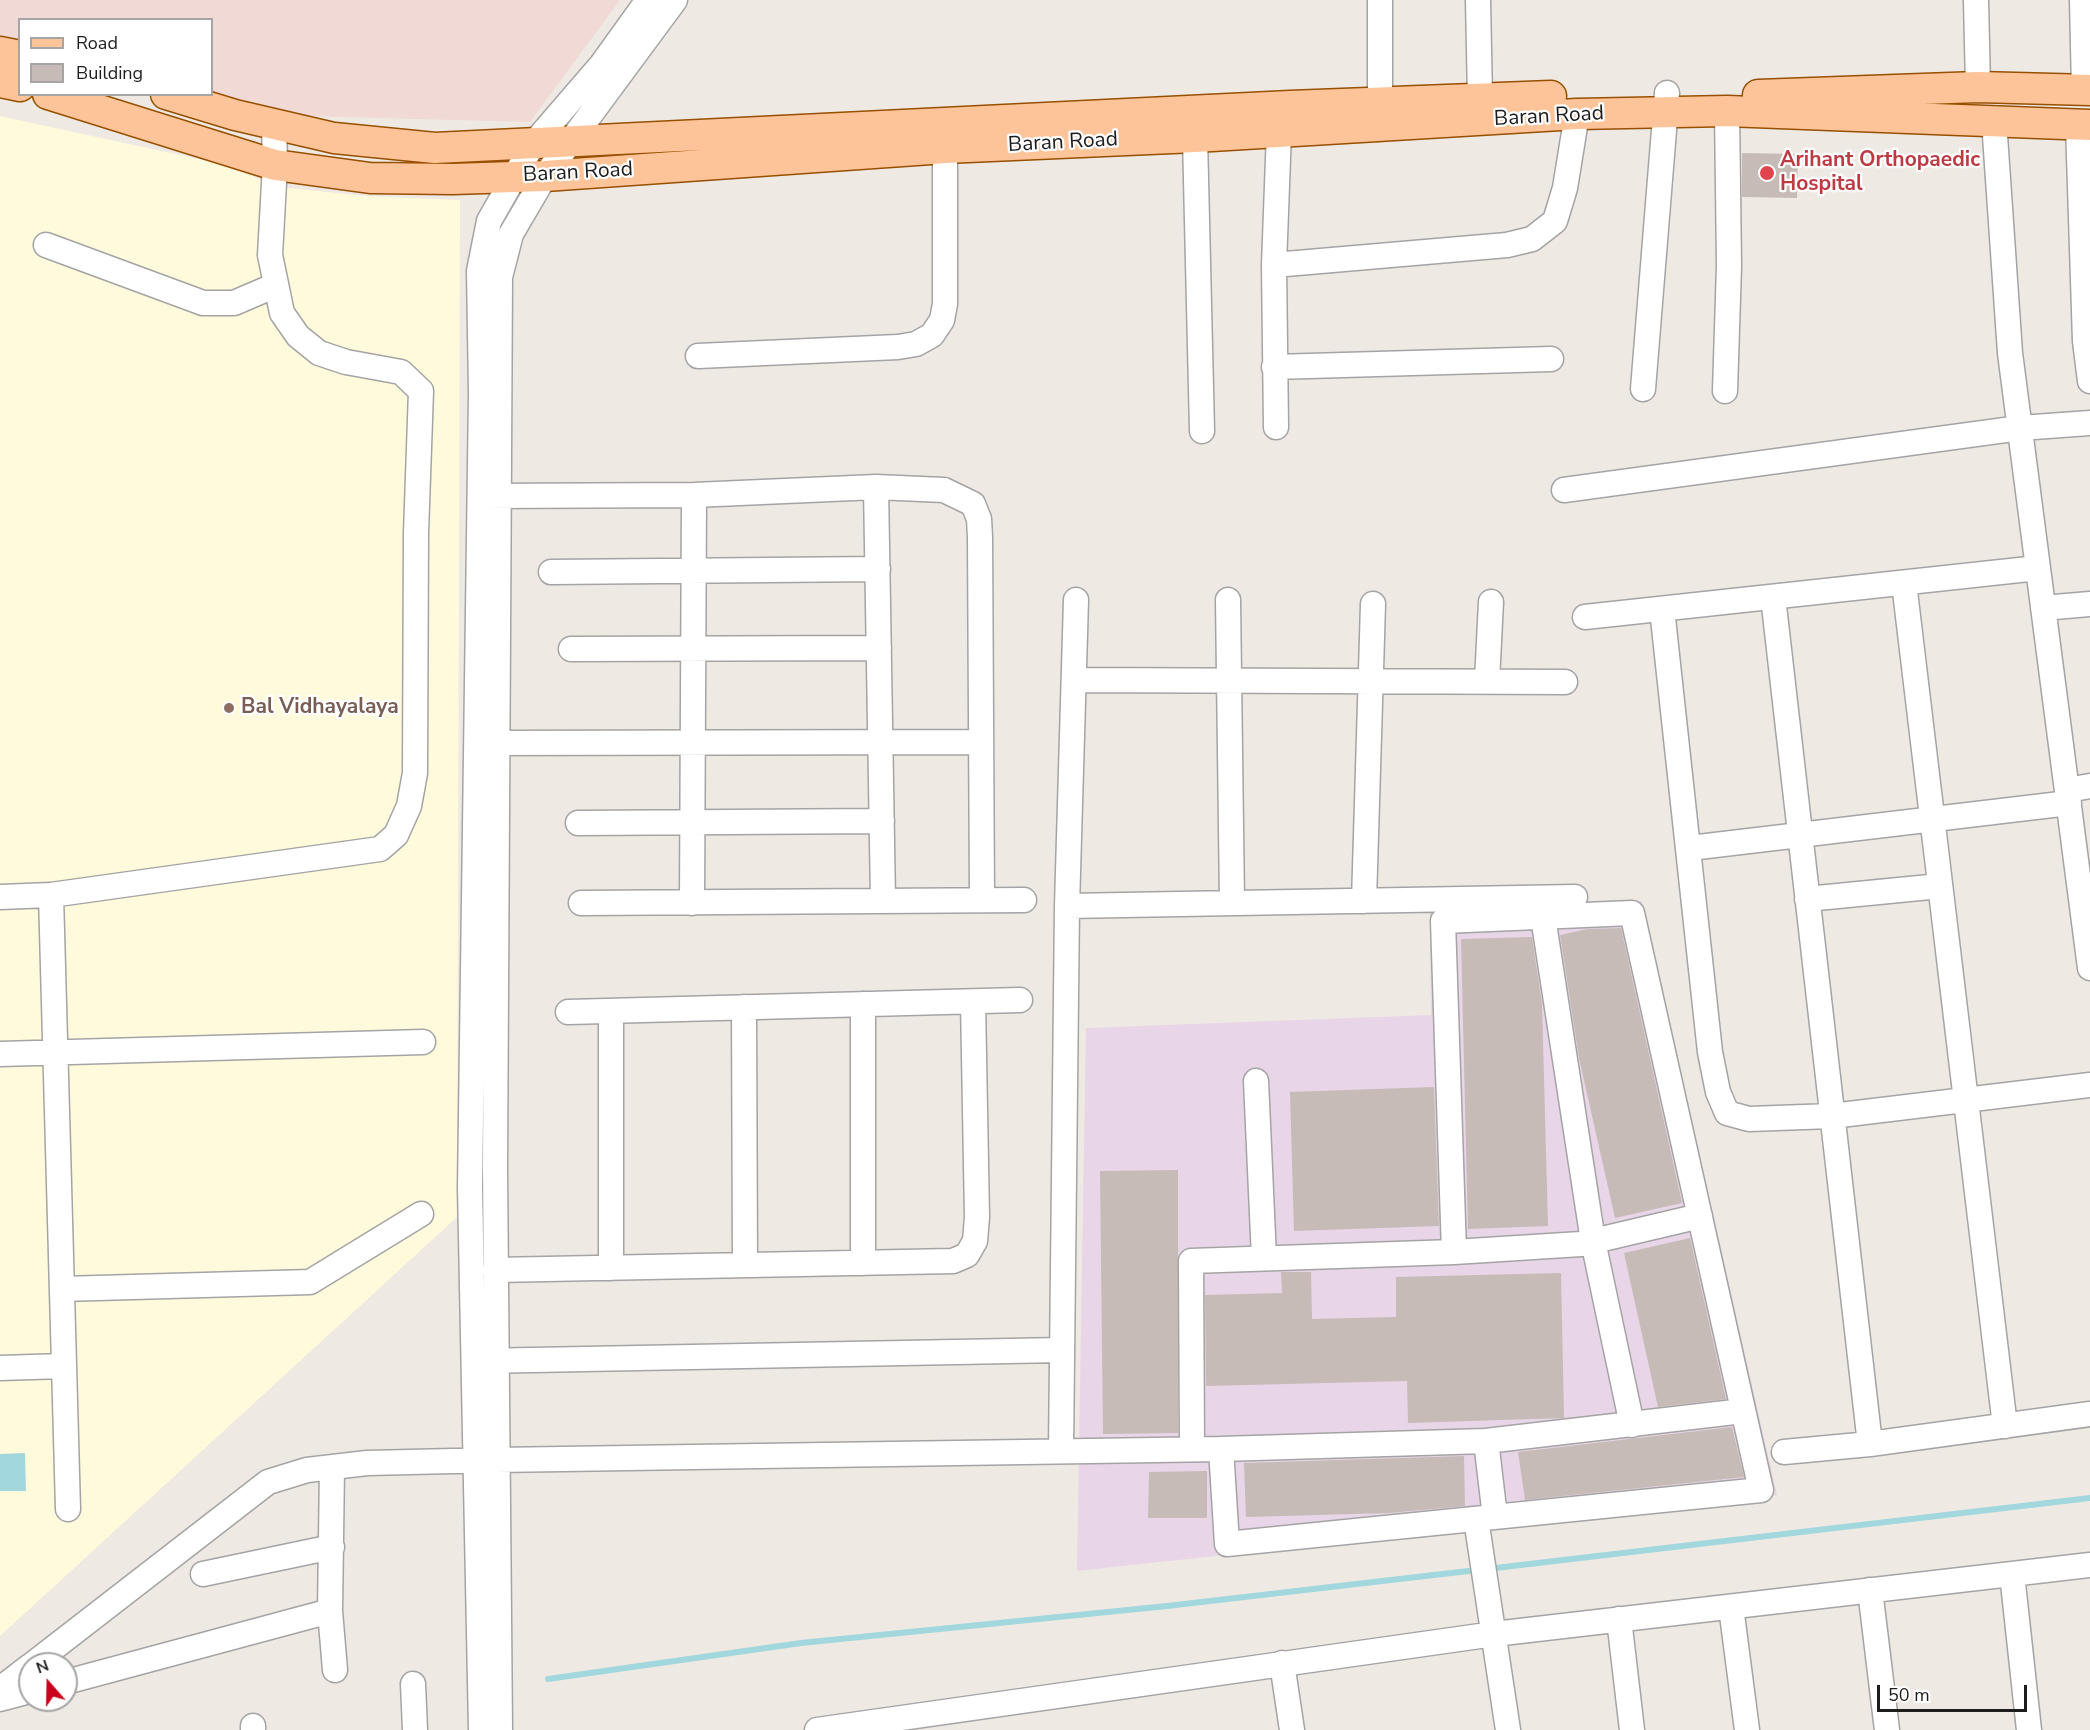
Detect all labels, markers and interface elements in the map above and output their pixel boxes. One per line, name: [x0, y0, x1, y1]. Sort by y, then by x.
legend: [18, 18, 213, 96]
text: Road: [76, 31, 118, 55]
text: Building: [76, 61, 143, 85]
street label: Baran Road: [1493, 102, 1605, 132]
street label: Baran Road: [1007, 128, 1119, 158]
place label: Arihant Orthopaedic Hospital: [1780, 148, 1980, 198]
street label: Baran Road: [522, 158, 634, 188]
marker: Arihant Orthopaedic Hospital: [1758, 164, 1776, 182]
place label: Bal Vidhayalaya: [241, 695, 399, 721]
marker: Bal Vidhayalaya: [222, 701, 236, 715]
north arrow: [18, 1652, 78, 1712]
text: N: [33, 1655, 52, 1679]
scale bar: [1880, 1673, 2030, 1711]
text: 50 m: [1888, 1683, 1930, 1707]

